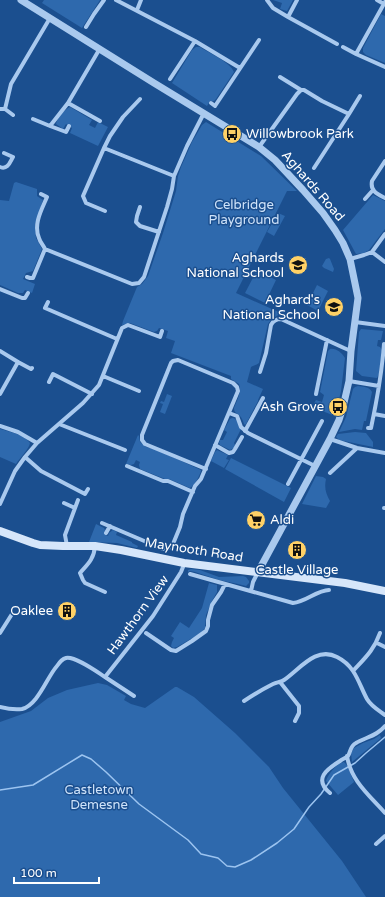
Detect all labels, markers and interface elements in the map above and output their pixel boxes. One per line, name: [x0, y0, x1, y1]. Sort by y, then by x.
bus stop icon: Willowbrook Park: [221, 123, 243, 145]
place label: Willowbrook Park: [246, 126, 354, 142]
street label: Aghards Road: [278, 147, 348, 225]
park label: Celbridge Playground: [209, 197, 279, 228]
place label: Aghards National School: [187, 250, 284, 281]
school or university icon: Aghards National School: [287, 254, 309, 276]
place label: Aghard's National School: [223, 292, 320, 323]
school or university icon: Aghard's National School: [323, 296, 345, 318]
bus stop icon: Ash Grove: [327, 396, 349, 418]
place label: Ash Grove: [260, 399, 324, 415]
supermarket icon: Aldi: [245, 509, 267, 531]
place label: Aldi: [270, 512, 294, 528]
street label: Maynooth Road: [144, 534, 244, 566]
building icon: Castle Village: [286, 539, 308, 561]
place label: Castle Village: [256, 562, 338, 578]
street label: Hawthorn View: [104, 572, 172, 658]
building icon: Oaklee: [56, 600, 78, 622]
place label: Oaklee: [10, 603, 53, 619]
park label: Castletown Demesne: [65, 782, 134, 813]
scale bar: [14, 859, 99, 885]
text: 100 m: [20, 866, 57, 880]

